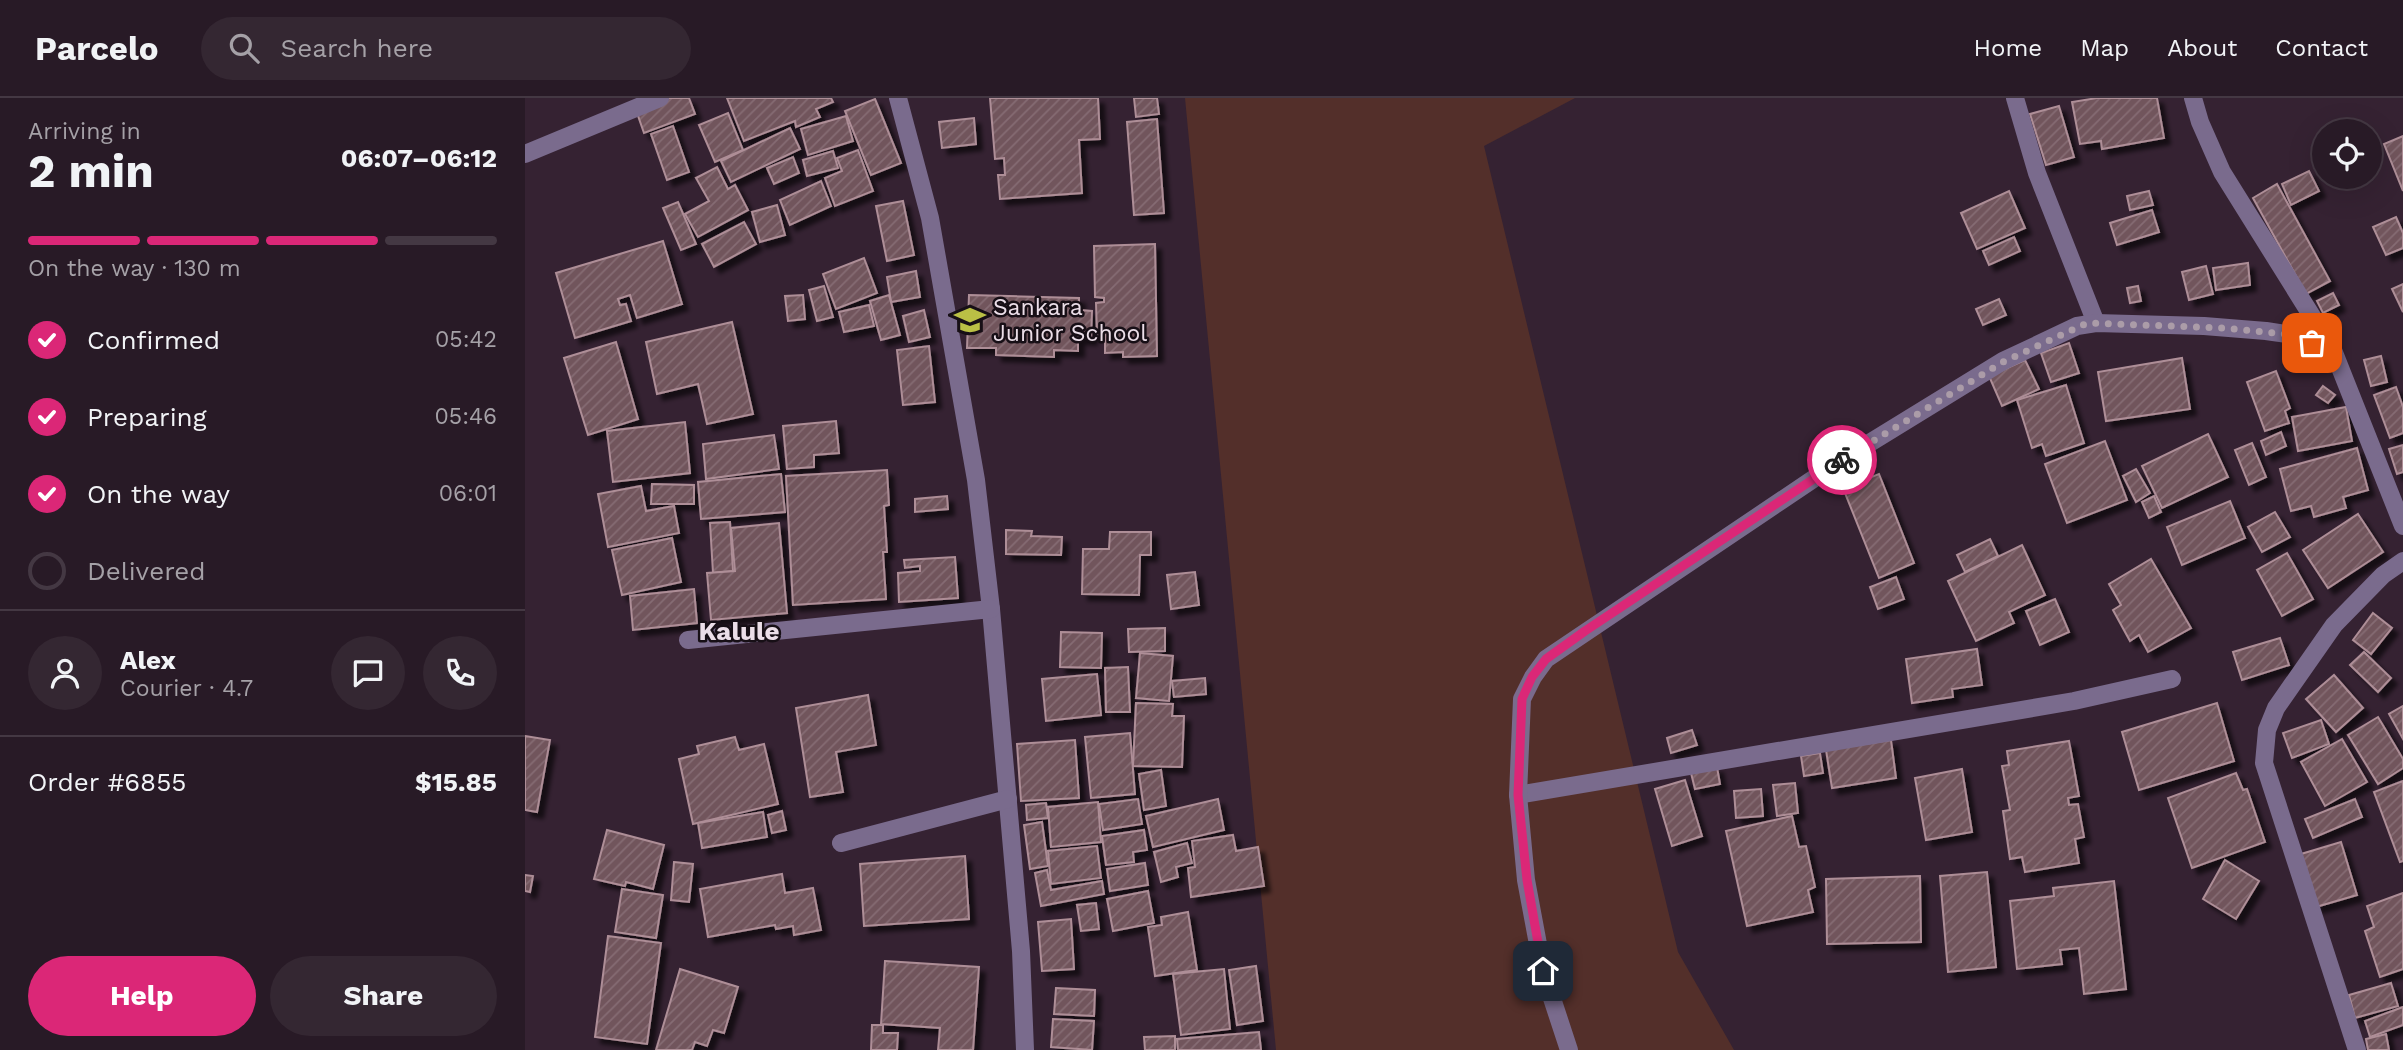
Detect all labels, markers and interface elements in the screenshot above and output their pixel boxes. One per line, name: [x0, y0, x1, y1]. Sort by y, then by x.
search box: [201, 17, 691, 80]
text: Parcelo: [35, 29, 159, 68]
icon: search: [225, 29, 263, 67]
text: Search here: [281, 33, 433, 63]
text: Home: [1974, 34, 2042, 62]
text: Map: [2080, 34, 2129, 62]
text: About: [2167, 34, 2237, 62]
text: Contact: [2275, 34, 2368, 62]
text: Arriving in: [28, 118, 141, 145]
map controls: [2312, 119, 2382, 189]
button: locate: [2312, 119, 2382, 189]
text: 06:07–06:12: [341, 143, 497, 173]
text: 2 min: [28, 144, 154, 198]
text: On the way · 130 m: [28, 255, 241, 282]
place label: Sankara Junior School: [993, 294, 1147, 347]
school or university icon: Sankara Junior School: [953, 303, 987, 337]
pin: [2282, 313, 2342, 373]
icon: check: [28, 321, 66, 359]
icon: bag: [2293, 324, 2331, 362]
text: Confirmed: [87, 325, 220, 355]
text: 05:42: [435, 326, 497, 353]
icon: check: [28, 398, 66, 436]
text: Preparing: [87, 402, 207, 432]
text: 05:46: [434, 403, 497, 430]
courier: [1807, 425, 1877, 495]
icon: bike: [1823, 441, 1861, 479]
icon: check: [28, 475, 66, 513]
text: On the way: [87, 479, 230, 509]
text: 06:01: [439, 480, 497, 507]
text: Delivered: [87, 556, 206, 586]
district label: Kalule: [698, 616, 780, 646]
button: person: [28, 636, 102, 710]
button: chat: [331, 636, 405, 710]
button: phone: [423, 636, 497, 710]
text: Alex: [120, 645, 176, 675]
text: Courier · 4.7: [120, 675, 253, 702]
text: Order #6855: [28, 767, 186, 797]
text: $15.85: [415, 767, 497, 797]
pin: [1513, 941, 1573, 1001]
icon: home: [1524, 952, 1562, 990]
button: Help: [28, 956, 256, 1036]
button: Share: [270, 956, 497, 1036]

